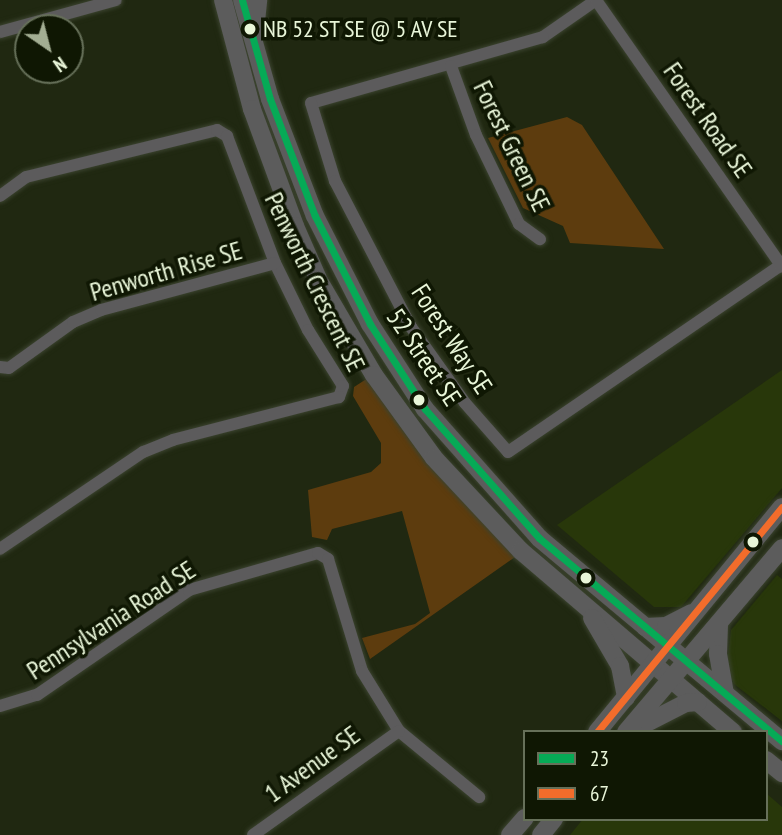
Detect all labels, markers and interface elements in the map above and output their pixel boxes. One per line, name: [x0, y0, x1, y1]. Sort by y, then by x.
north arrow: [14, 14, 84, 84]
place label: NB 52 ST SE @ 5 AV SE: [263, 15, 459, 43]
marker: NB 52 ST SE @ 5 AV SE: [243, 22, 257, 36]
text: N: [49, 52, 71, 77]
street label: Forest Road SE: [657, 56, 759, 184]
street label: Forest Green SE: [467, 75, 557, 217]
street label: Penworth Crescent SE: [258, 187, 372, 377]
street label: Penworth Rise SE: [86, 234, 246, 308]
street label: Forest Way SE: [405, 278, 499, 400]
street label: 52 Street SE: [380, 302, 468, 412]
unlabelled marker: [412, 393, 426, 407]
unlabelled marker: [746, 535, 760, 549]
street label: Pennsylvania Road SE: [21, 554, 201, 686]
unlabelled marker: [579, 571, 593, 585]
street label: 1 Avenue SE: [258, 719, 366, 809]
legend: [523, 730, 768, 821]
text: 23: [590, 745, 609, 772]
text: 67: [590, 780, 609, 807]

